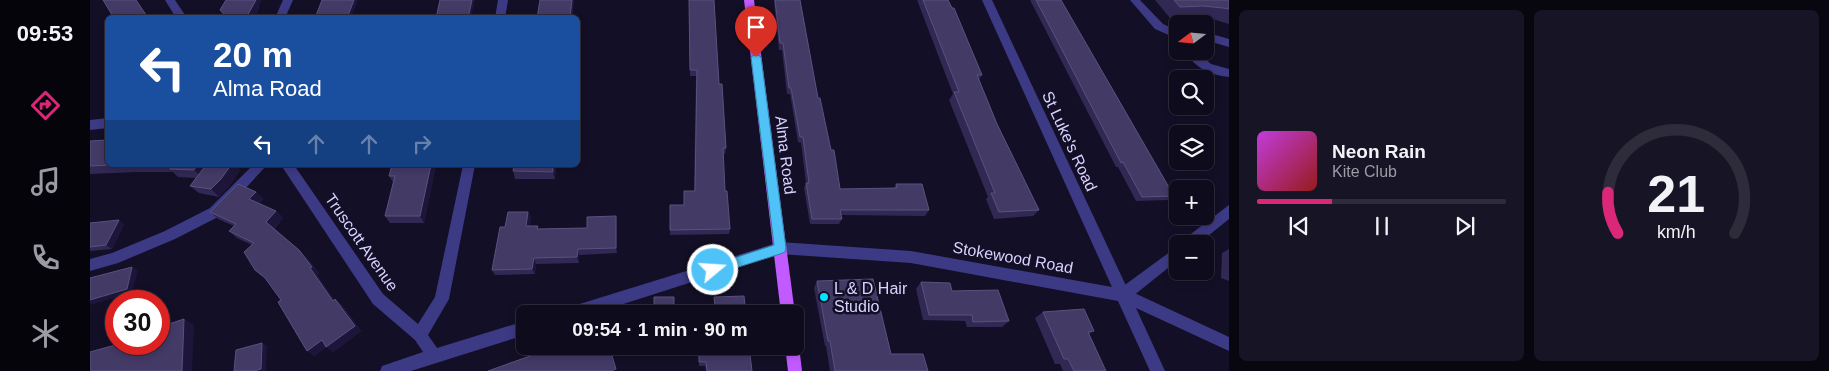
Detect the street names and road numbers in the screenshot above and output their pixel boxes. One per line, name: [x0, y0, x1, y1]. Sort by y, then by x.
street label: St Luke's Road: [1039, 89, 1100, 194]
street label: Alma Road: [772, 115, 799, 195]
street label: Truscott Avenue: [322, 190, 402, 294]
street label: Stokewood Road: [951, 239, 1074, 276]

